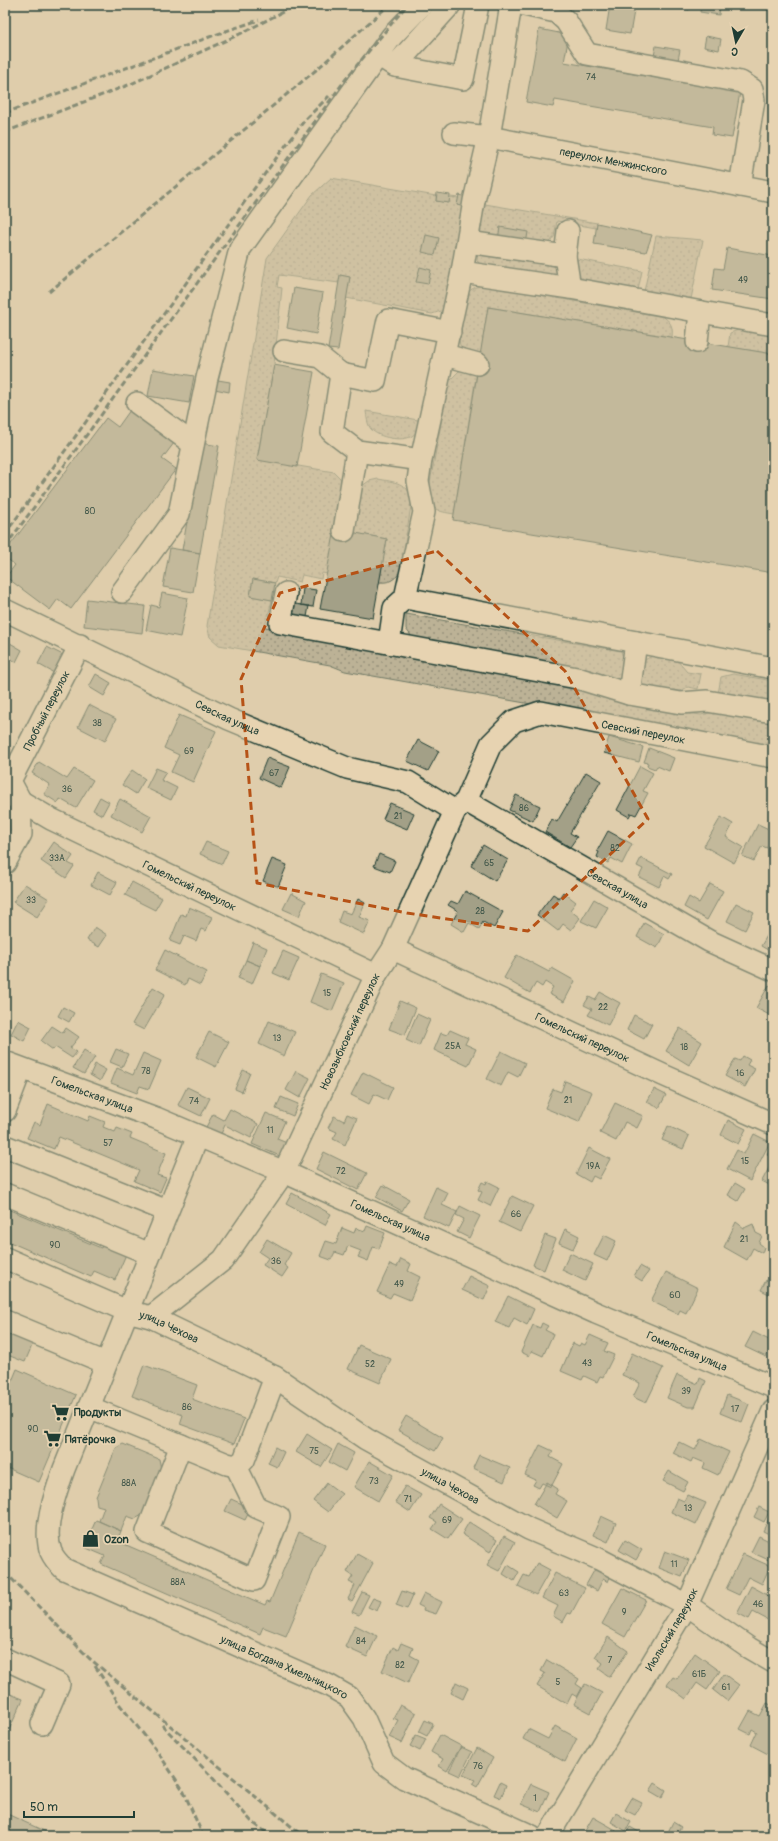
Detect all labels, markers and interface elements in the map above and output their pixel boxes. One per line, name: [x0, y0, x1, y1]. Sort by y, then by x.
north arrow: [716, 22, 756, 62]
text: С: [730, 44, 739, 58]
house number: 74: [586, 72, 597, 83]
street label: переулок Менжинского: [559, 144, 668, 178]
house number: 49: [738, 275, 748, 286]
house number: 80: [85, 506, 95, 517]
street label: Пробный переулок: [20, 668, 72, 753]
street label: Севская улица: [193, 697, 261, 737]
street label: Севский переулок: [600, 717, 687, 746]
house number: 38: [92, 718, 102, 729]
house number: 69: [184, 746, 194, 757]
house number: 67: [269, 768, 279, 779]
house number: 36: [62, 784, 72, 795]
house number: 86: [519, 803, 529, 814]
house number: 21: [394, 811, 402, 822]
house number: 82: [610, 843, 620, 854]
house number: 33А: [49, 853, 65, 864]
street label: Гомельский переулок: [141, 857, 239, 914]
house number: 65: [484, 858, 494, 869]
street label: Севская улица: [584, 865, 651, 911]
house number: 33: [26, 895, 36, 906]
house number: 28: [475, 906, 485, 917]
street label: Новозыбковский переулок: [317, 971, 383, 1092]
house number: 15: [323, 988, 331, 999]
house number: 22: [598, 1002, 608, 1013]
street label: Гомельский переулок: [533, 1010, 632, 1065]
house number: 13: [273, 1033, 281, 1044]
house number: 25А: [445, 1041, 461, 1052]
house number: 18: [680, 1042, 688, 1053]
house number: 78: [141, 1066, 151, 1077]
house number: 16: [736, 1068, 744, 1079]
street label: Гомельская улица: [50, 1073, 135, 1115]
house number: 21: [564, 1095, 572, 1106]
house number: 74: [189, 1096, 200, 1107]
house number: 11: [266, 1125, 274, 1136]
house number: 57: [103, 1138, 113, 1149]
house number: 15: [741, 1156, 749, 1167]
house number: 19А: [586, 1161, 600, 1172]
house number: 72: [336, 1166, 346, 1177]
street label: Гомельская улица: [349, 1197, 433, 1244]
house number: 66: [511, 1209, 521, 1220]
house number: 21: [740, 1234, 748, 1245]
house number: 90: [50, 1240, 60, 1251]
house number: 36: [271, 1256, 281, 1267]
house number: 49: [394, 1279, 404, 1290]
house number: 60: [669, 1290, 681, 1301]
street label: улица Чехова: [137, 1308, 201, 1346]
street label: Гомельская улица: [645, 1328, 729, 1374]
house number: 43: [582, 1358, 592, 1369]
house number: 52: [365, 1359, 375, 1370]
house number: 39: [681, 1386, 691, 1397]
supermarket icon: Продукты: [51, 1402, 71, 1422]
house number: 86: [182, 1402, 192, 1413]
house number: 17: [731, 1404, 739, 1415]
place label: Продукты: [74, 1406, 121, 1419]
house number: 90: [28, 1424, 38, 1435]
supermarket icon: Пятёрочка: [42, 1429, 62, 1449]
place label: Пятёрочка: [65, 1433, 116, 1446]
house number: 75: [309, 1446, 319, 1457]
street label: улица Чехова: [418, 1464, 481, 1507]
house number: 73: [369, 1476, 379, 1487]
house number: 88А: [122, 1478, 137, 1489]
house number: 71: [404, 1494, 412, 1505]
house number: 13: [684, 1503, 692, 1514]
house number: 69: [442, 1515, 452, 1526]
shop icon: Ozon: [81, 1529, 101, 1549]
place label: Ozon: [104, 1533, 129, 1546]
house number: 11: [670, 1559, 678, 1570]
house number: 88А: [171, 1577, 186, 1588]
street label: Июльский переулок: [643, 1585, 700, 1673]
house number: 63: [559, 1588, 569, 1599]
house number: 46: [753, 1599, 763, 1610]
house number: 9: [622, 1607, 627, 1618]
street label: улица Богдана Хмельницкого: [218, 1632, 350, 1702]
house number: 84: [356, 1636, 367, 1647]
house number: 7: [608, 1655, 613, 1666]
house number: 82: [395, 1660, 405, 1671]
house number: 61Б: [692, 1669, 706, 1680]
house number: 5: [556, 1677, 561, 1688]
house number: 61: [722, 1682, 730, 1693]
house number: 76: [473, 1761, 483, 1772]
scale bar: [24, 1793, 134, 1819]
house number: 1: [533, 1793, 537, 1804]
text: 50 m: [30, 1800, 58, 1815]

